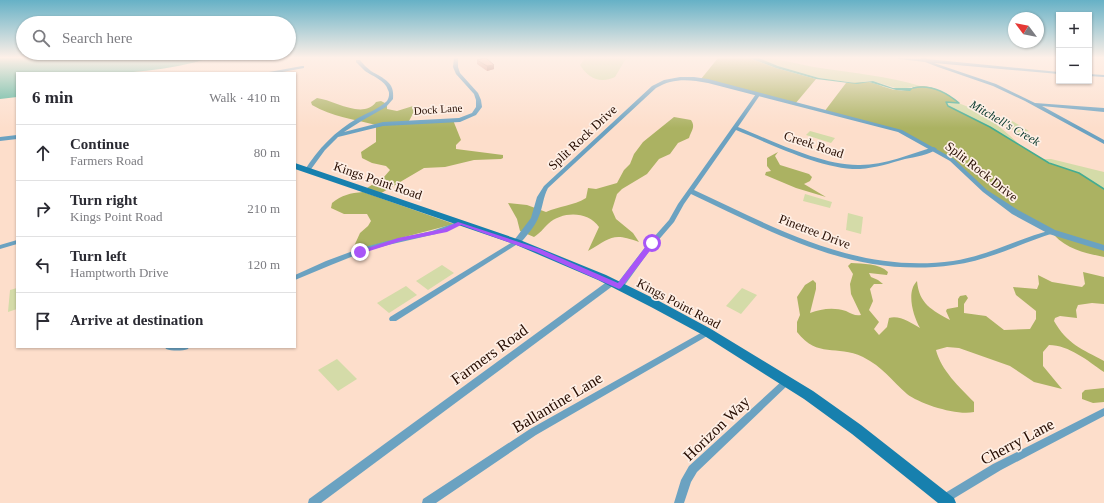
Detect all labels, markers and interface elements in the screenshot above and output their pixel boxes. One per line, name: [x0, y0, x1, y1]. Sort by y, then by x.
north arrow: [1008, 12, 1044, 48]
map controls: [1056, 12, 1092, 84]
button: +: [1056, 12, 1092, 48]
search box: [16, 16, 296, 60]
icon: search: [30, 27, 52, 49]
text: Search here: [62, 30, 132, 46]
button: −: [1056, 48, 1092, 84]
text: 6 min: [32, 88, 73, 107]
text: Walk · 410 m: [209, 90, 280, 105]
water label: Mitchell's Creek: [967, 97, 1043, 149]
street label: Dock Lane: [413, 101, 463, 117]
street label: Split Rock Drive: [545, 102, 620, 173]
street label: Creek Road: [782, 128, 846, 161]
text: Continue: [70, 136, 129, 152]
street label: Split Rock Drive: [942, 138, 1021, 205]
icon: ahead: [32, 142, 54, 164]
text: 80 m: [254, 145, 280, 160]
text: Farmers Road: [70, 153, 143, 168]
street label: Kings Point Road: [332, 158, 424, 203]
text: Turn right: [70, 192, 137, 208]
icon: right: [32, 198, 54, 220]
text: 210 m: [247, 201, 280, 216]
text: Kings Point Road: [70, 209, 162, 224]
street label: Pinetree Drive: [777, 211, 853, 252]
route start: [643, 234, 661, 252]
route end: [351, 243, 369, 261]
text: Turn left: [70, 248, 127, 264]
icon: left: [32, 254, 54, 276]
text: 120 m: [247, 257, 280, 272]
text: Hamptworth Drive: [70, 265, 169, 280]
street label: Kings Point Road: [634, 275, 724, 332]
icon: arrive: [32, 310, 54, 332]
text: Arrive at destination: [70, 312, 203, 328]
street label: Farmers Road: [448, 321, 531, 388]
street label: Ballantine Lane: [509, 369, 605, 436]
street label: Horizon Way: [680, 393, 754, 465]
street label: Cherry Lane: [978, 415, 1057, 469]

